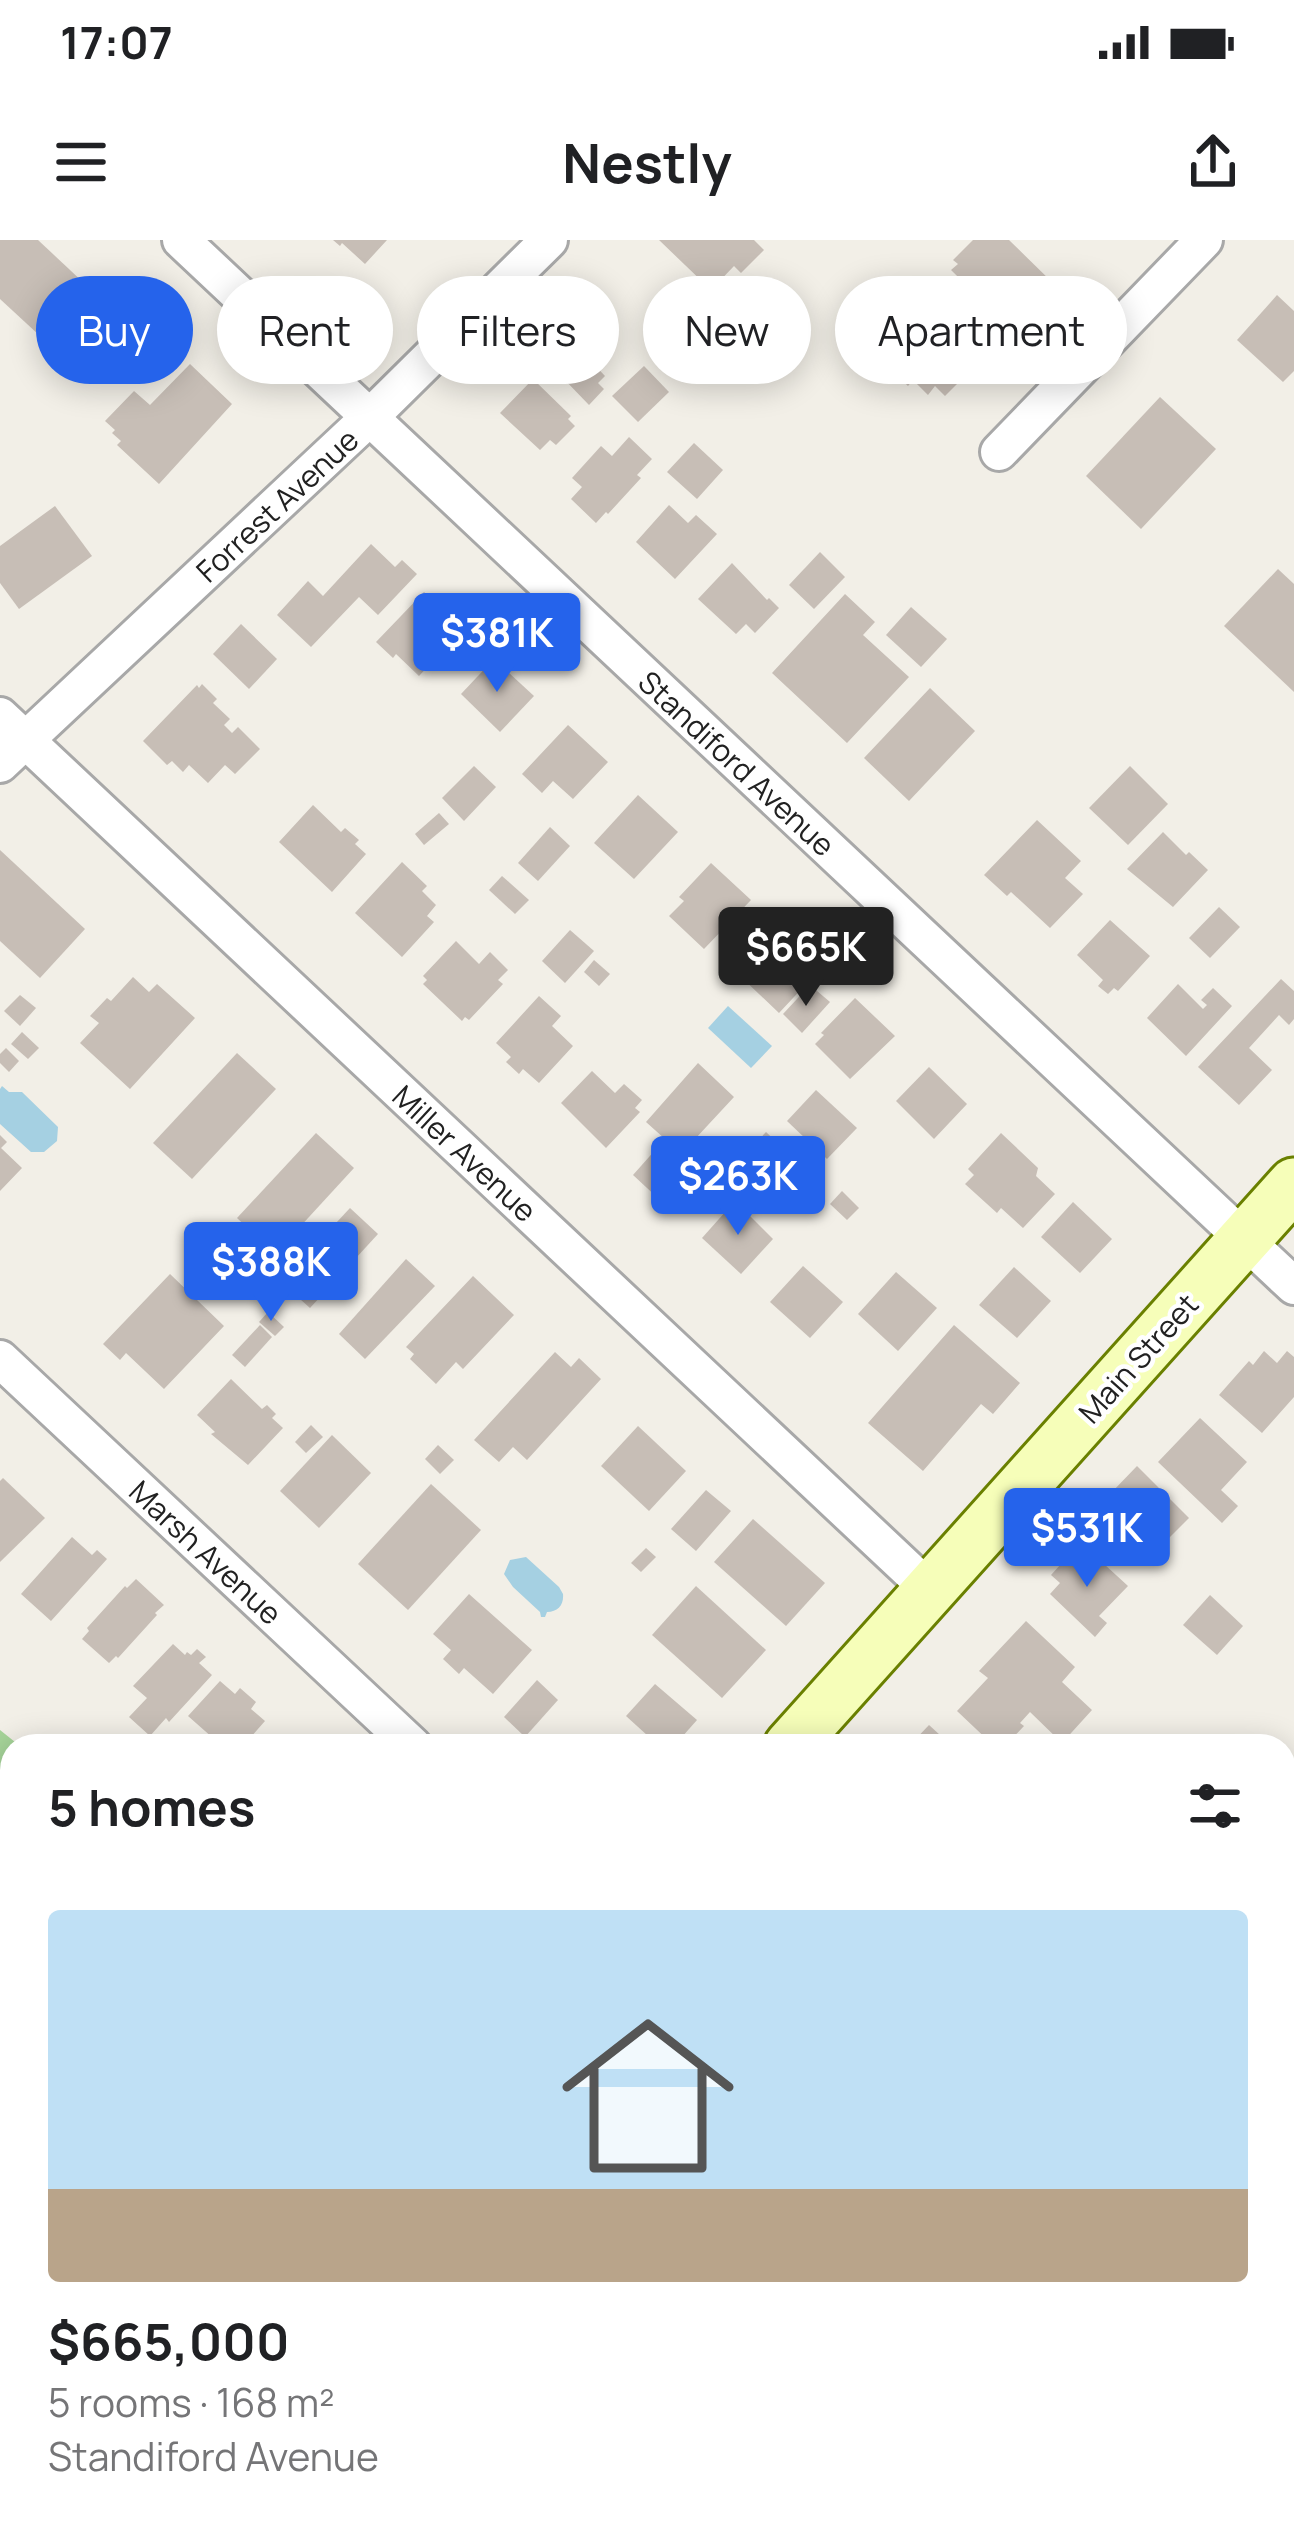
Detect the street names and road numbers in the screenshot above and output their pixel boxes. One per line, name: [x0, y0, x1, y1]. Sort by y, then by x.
street label: Forrest Avenue: [187, 419, 367, 591]
street label: Standiford Avenue: [630, 661, 844, 865]
street label: Miller Avenue: [384, 1076, 546, 1230]
street label: Main Street: [1069, 1285, 1207, 1431]
street label: Marsh Avenue: [121, 1471, 291, 1633]

